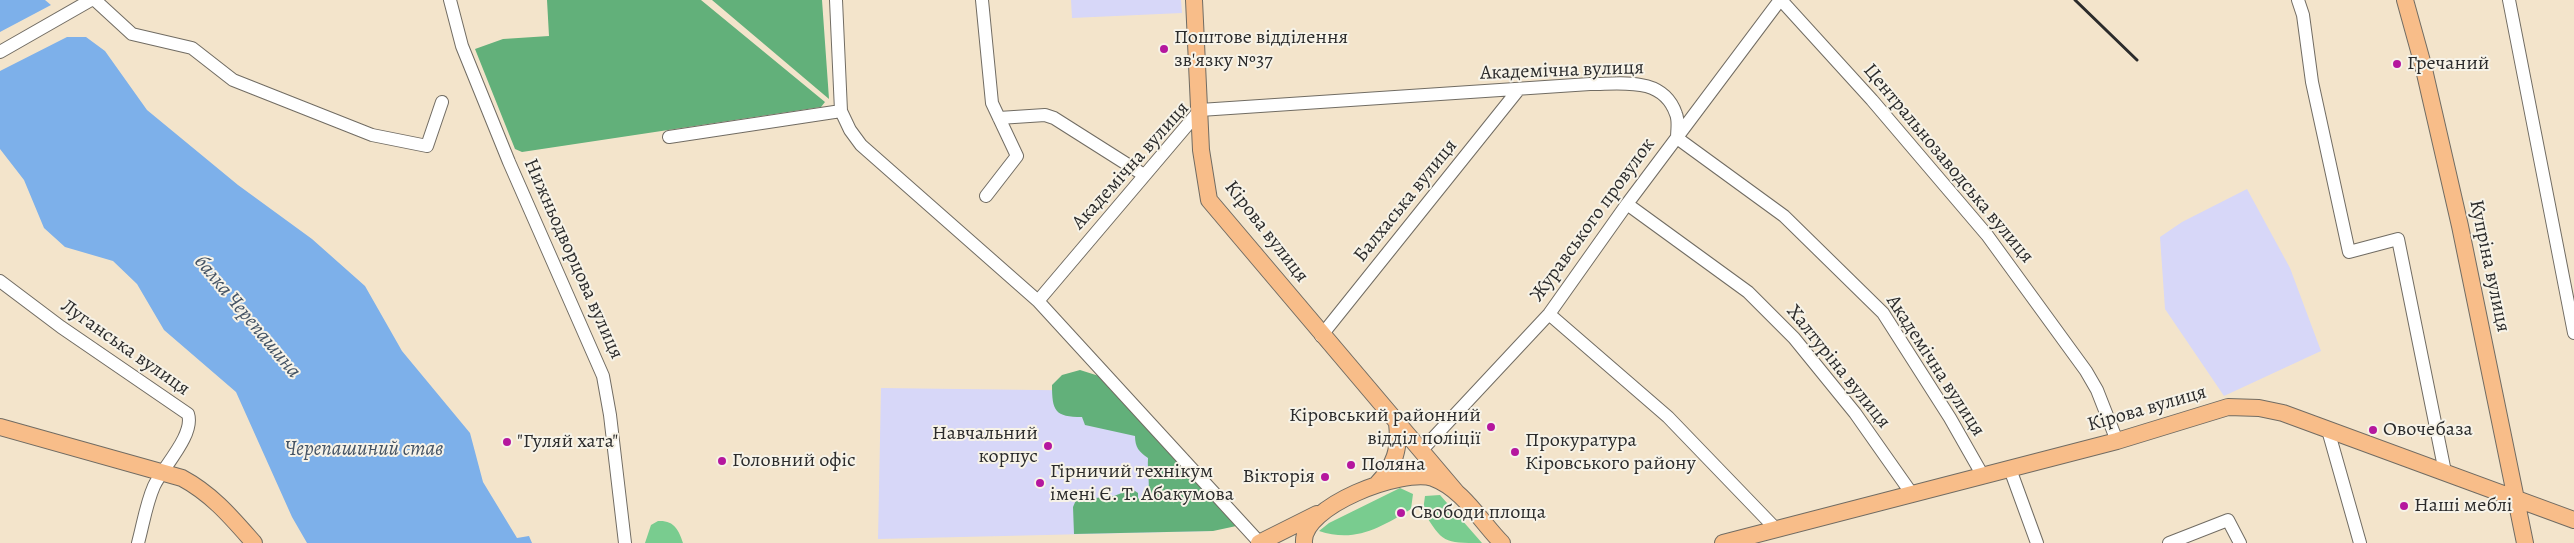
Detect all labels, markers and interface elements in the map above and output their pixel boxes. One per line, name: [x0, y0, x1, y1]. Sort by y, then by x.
place label: Поштове відділення зв'язку №37: [1174, 26, 1348, 73]
marker: Поштове відділення зв'язку №37: [1158, 43, 1170, 55]
place label: Гречаний: [2407, 52, 2490, 76]
street label: Академічна вулиця: [1480, 56, 1644, 86]
marker: Гречаний: [2391, 58, 2403, 70]
street label: Центральнозаводська вулиця: [1858, 59, 2038, 269]
street label: Академічна вулиця: [1067, 97, 1195, 235]
street label: Журавського провулок: [1525, 133, 1661, 307]
street label: Балхаська вулиця: [1349, 135, 1463, 267]
street label: Нижньодворцова вулиця: [518, 155, 628, 363]
street label: Кірова вулиця: [1219, 176, 1313, 288]
street label: Купріна вулиця: [2463, 198, 2515, 334]
water label: балка Черепашина: [188, 250, 306, 384]
street label: Академічна вулиця: [1880, 291, 1990, 441]
street label: Луганська вулиця: [56, 295, 194, 401]
street label: Халтуріна вулиця: [1781, 300, 1895, 434]
street label: Кірова вулиця: [2085, 381, 2209, 437]
place label: Кіровський районний відділ поліції: [1289, 404, 1481, 451]
place label: Овочебаза: [2383, 418, 2473, 442]
marker: Кіровський районний відділ поліції: [1485, 421, 1497, 433]
place label: Навчальний корпус: [932, 422, 1038, 469]
marker: Овочебаза: [2367, 424, 2379, 436]
place label: Прокуратура Кіровського району: [1525, 429, 1696, 476]
place label: "Гуляй хата": [517, 430, 618, 454]
marker: "Гуляй хата": [501, 436, 513, 448]
water label: Черепашиний став: [285, 437, 443, 463]
marker: Навчальний корпус: [1042, 440, 1054, 452]
marker: Прокуратура Кіровського району: [1509, 446, 1521, 458]
place label: Головний офіс: [732, 449, 856, 473]
place label: Поляна: [1361, 453, 1425, 477]
marker: Головний офіс: [716, 455, 728, 467]
marker: Поляна: [1345, 459, 1357, 471]
place label: Гірничий технікум імені Є. Т. Абакумова: [1050, 460, 1234, 507]
place label: Вікторія: [1242, 465, 1315, 489]
marker: Вікторія: [1319, 471, 1331, 483]
marker: Гірничий технікум імені Є. Т. Абакумова: [1034, 477, 1046, 489]
place label: Наші меблі: [2414, 494, 2512, 518]
marker: Наші меблі: [2398, 500, 2410, 512]
place label: Свободи площа: [1411, 501, 1546, 525]
marker: Свободи площа: [1395, 507, 1407, 519]

